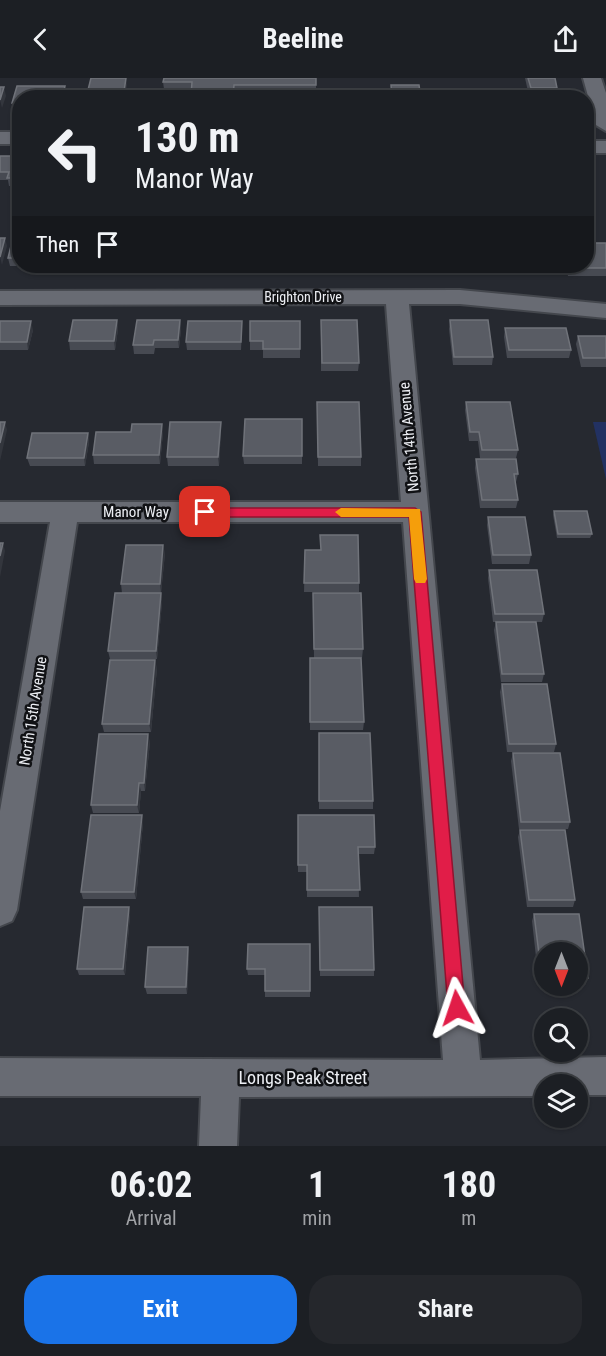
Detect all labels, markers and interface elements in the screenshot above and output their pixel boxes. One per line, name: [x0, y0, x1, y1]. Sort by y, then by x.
icon: back: [24, 23, 57, 56]
text: Beeline: [263, 23, 343, 55]
icon: share: [549, 23, 582, 56]
text: 130 m: [135, 113, 240, 162]
icon: left: [36, 114, 114, 192]
text: Manor Way: [135, 163, 254, 195]
icon: arrive: [91, 228, 124, 261]
text: Then: [36, 232, 79, 257]
street label: Brighton Drive: [264, 289, 342, 305]
street label: North 14th Avenue: [395, 381, 423, 493]
pin: [179, 486, 230, 537]
icon: arrive: [188, 495, 221, 528]
street label: Manor Way: [103, 503, 169, 521]
street label: North 15th Avenue: [16, 655, 50, 767]
north arrow: [534, 942, 588, 996]
map controls: [534, 942, 588, 1128]
position arrow: [425, 976, 489, 1040]
button: search: [534, 1008, 588, 1062]
street label: Longs Peak Street: [239, 1067, 367, 1088]
button: layers: [534, 1074, 588, 1128]
text: 06:02: [110, 1164, 192, 1206]
text: 1: [308, 1164, 326, 1206]
text: 180: [442, 1164, 496, 1206]
text: Arrival: [126, 1206, 177, 1230]
text: min: [302, 1206, 332, 1230]
text: m: [461, 1206, 476, 1230]
button: Exit: [24, 1275, 297, 1344]
button: Share: [309, 1275, 582, 1344]

